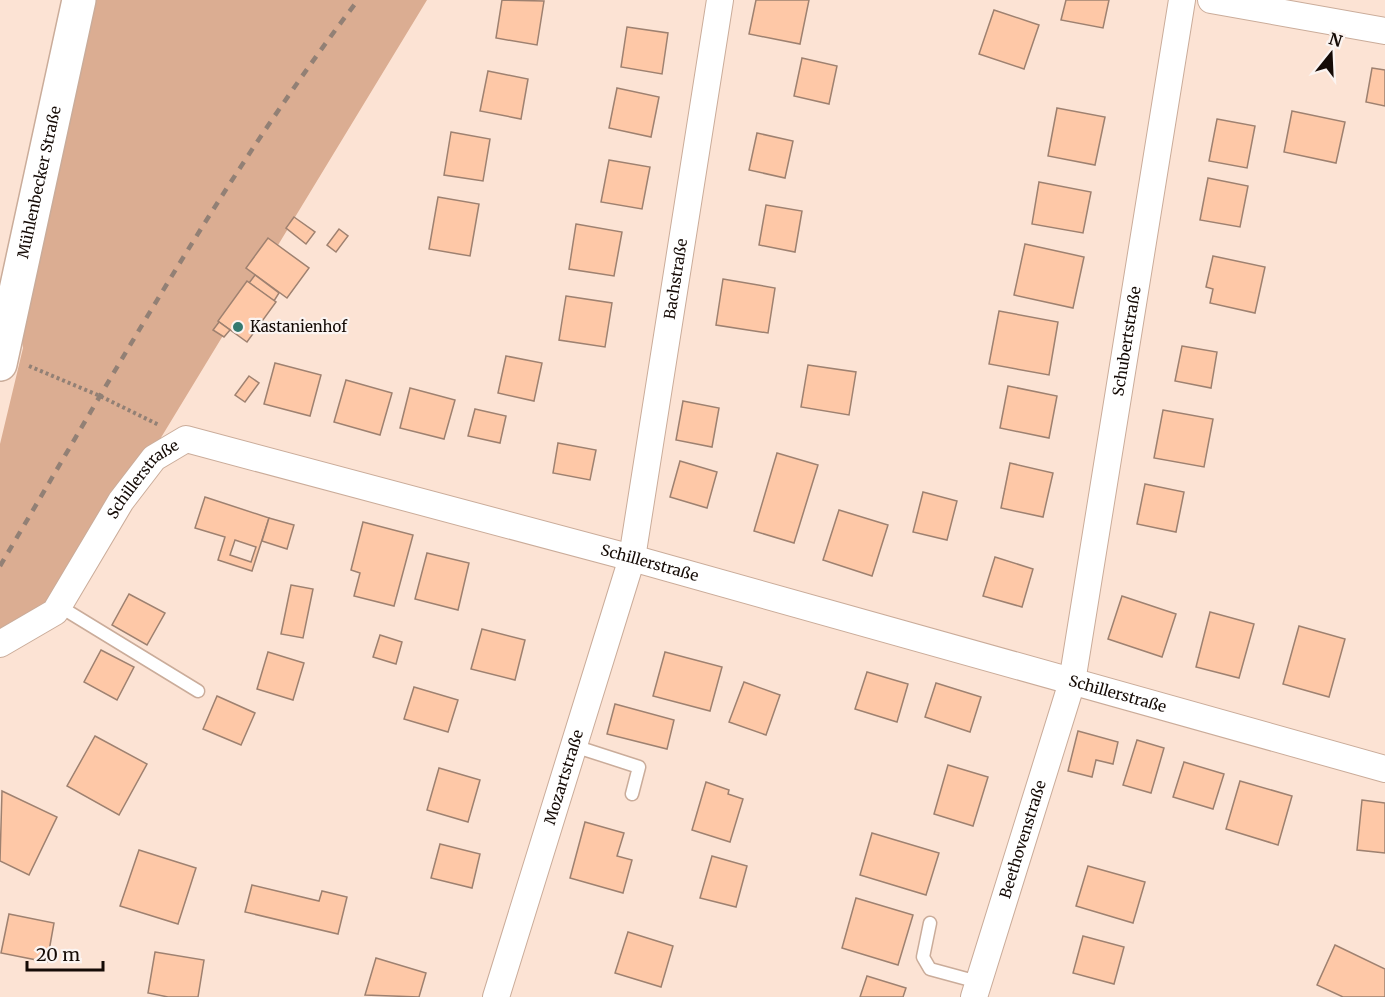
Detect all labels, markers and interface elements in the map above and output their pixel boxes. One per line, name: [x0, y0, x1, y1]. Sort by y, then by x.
north arrow: [1301, 24, 1361, 84]
text: N: [1327, 28, 1345, 51]
street label: Mühlenbecker Straße: [13, 104, 65, 260]
street label: Bachstraße: [660, 237, 691, 321]
street label: Schubertstraße: [1108, 285, 1145, 397]
place label: Kastanienhof: [250, 317, 348, 336]
marker: Kastanienhof: [231, 320, 245, 334]
street label: Schillerstraße: [103, 435, 182, 522]
street label: Schillerstraße: [599, 540, 701, 585]
street label: Schillerstraße: [1067, 671, 1169, 716]
street label: Mozartstraße: [540, 727, 587, 827]
street label: Beethovenstraße: [995, 778, 1050, 901]
scale bar: [27, 934, 104, 972]
text: 20 m: [36, 943, 80, 966]

